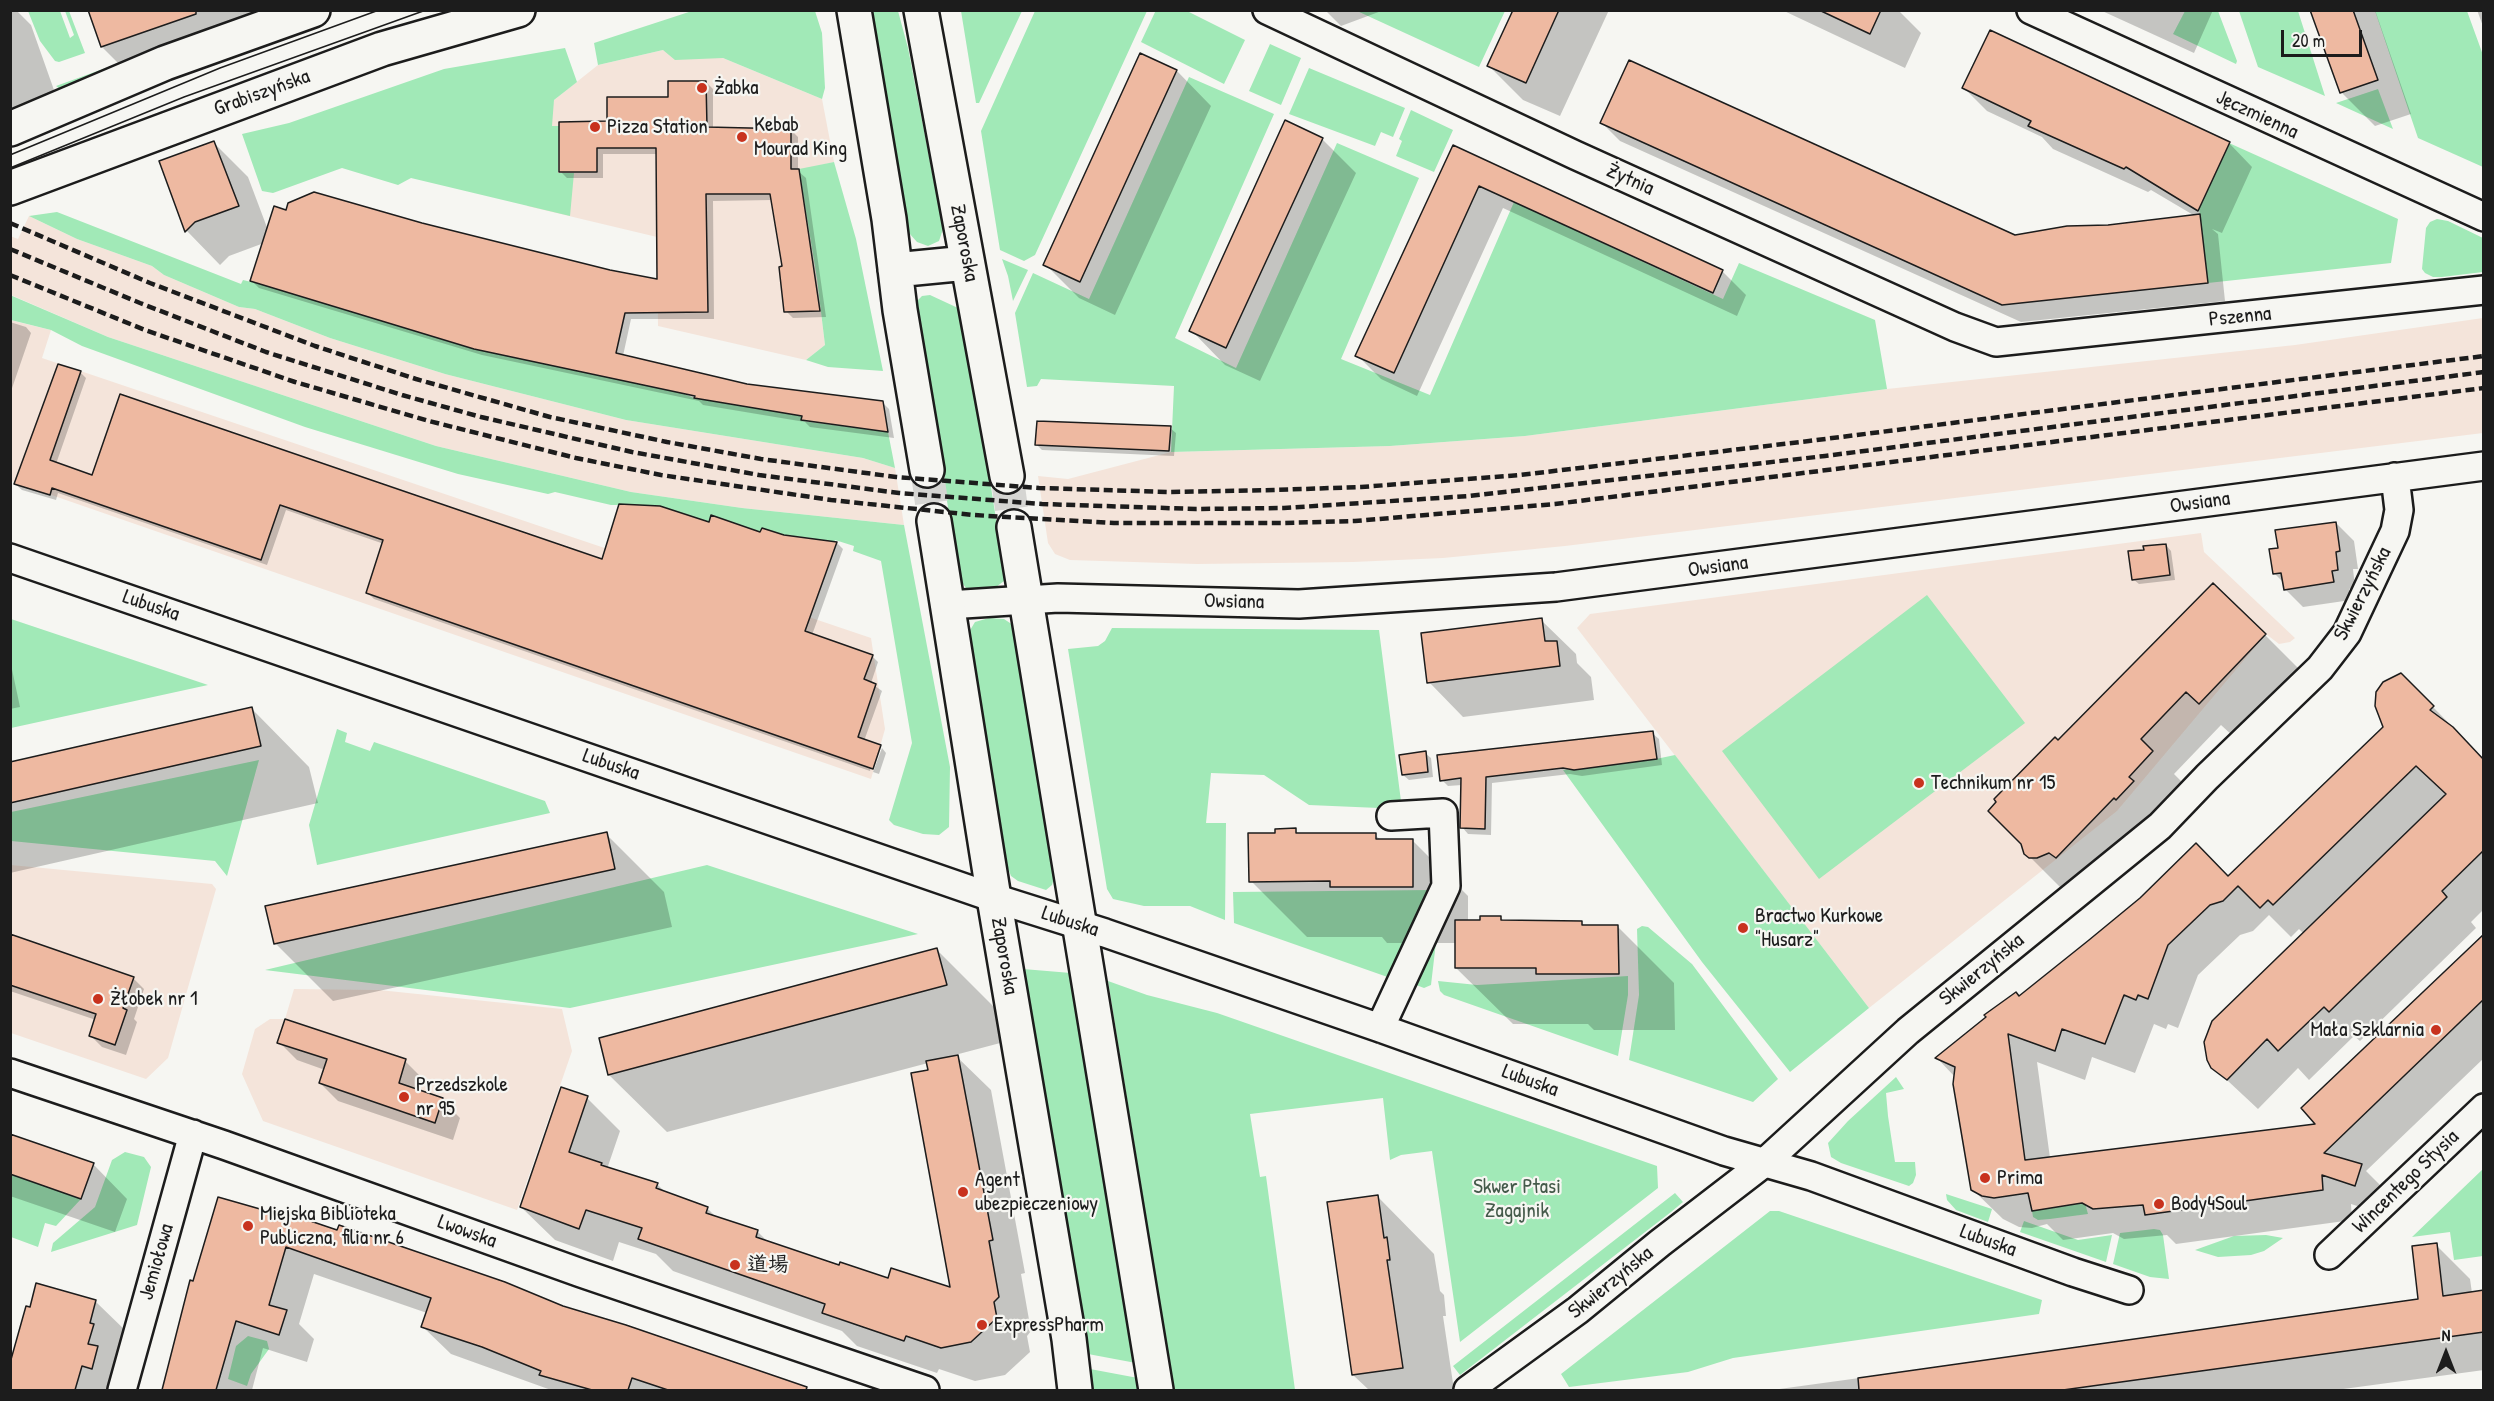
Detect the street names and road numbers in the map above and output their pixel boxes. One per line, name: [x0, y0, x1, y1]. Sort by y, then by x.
street label: Grabiszyńska: [211, 64, 313, 122]
street label: Jęczmienna: [2212, 85, 2302, 145]
street label: Żytnia: [1602, 158, 1658, 202]
street label: Zaporoska: [944, 202, 984, 284]
street label: Pszenna: [2207, 301, 2273, 333]
street label: Owsiana: [2168, 486, 2232, 520]
street label: Skwierzyńska: [2329, 543, 2397, 645]
street label: Owsiana: [1686, 550, 1750, 584]
street label: Lubuska: [119, 585, 183, 627]
street label: Owsiana: [1204, 589, 1264, 615]
street label: Lubuska: [579, 744, 643, 786]
street label: Lubuska: [1038, 901, 1102, 943]
street label: Zaporoska: [985, 915, 1023, 997]
street label: Skwierzyńska: [1935, 928, 2029, 1012]
street label: Lubuska: [1498, 1059, 1562, 1103]
street label: Wincentego Stysia: [2348, 1125, 2464, 1239]
street label: Lwowska: [434, 1210, 500, 1254]
street label: Lubuska: [1956, 1219, 2020, 1263]
street label: Jemiołowa: [134, 1221, 180, 1303]
street label: Skwierzyńska: [1564, 1241, 1658, 1325]

